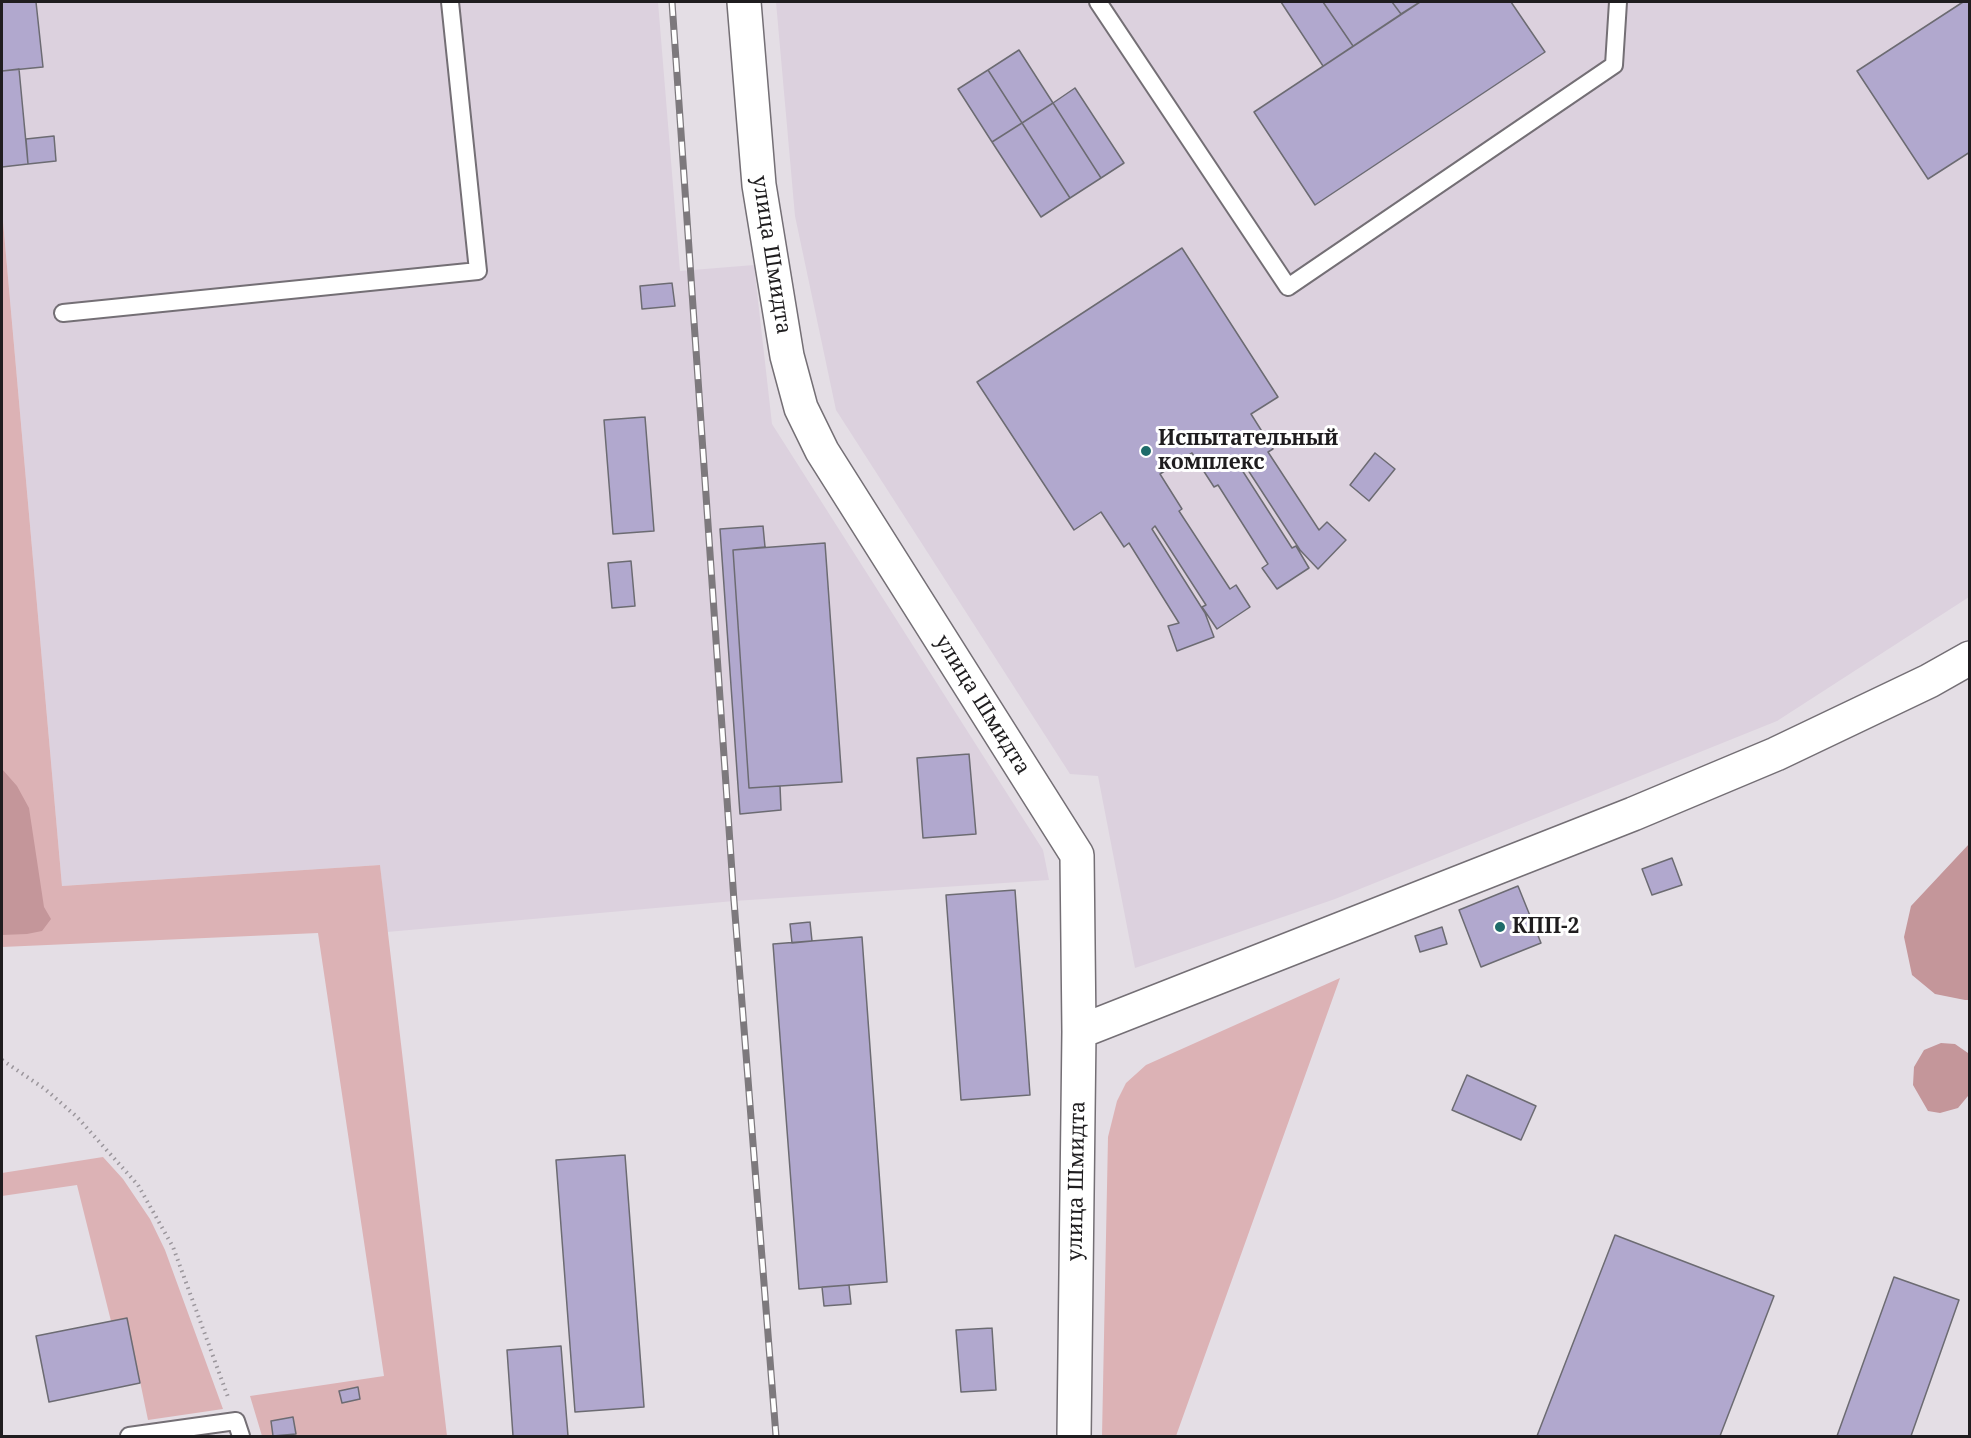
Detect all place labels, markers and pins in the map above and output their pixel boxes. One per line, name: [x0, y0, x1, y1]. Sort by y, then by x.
place label: Испытательный комплекс: [1158, 426, 1338, 476]
marker: Испытательный комплекс: [1139, 444, 1153, 458]
place label: КПП-2: [1512, 914, 1579, 940]
marker: КПП-2: [1493, 920, 1507, 934]

